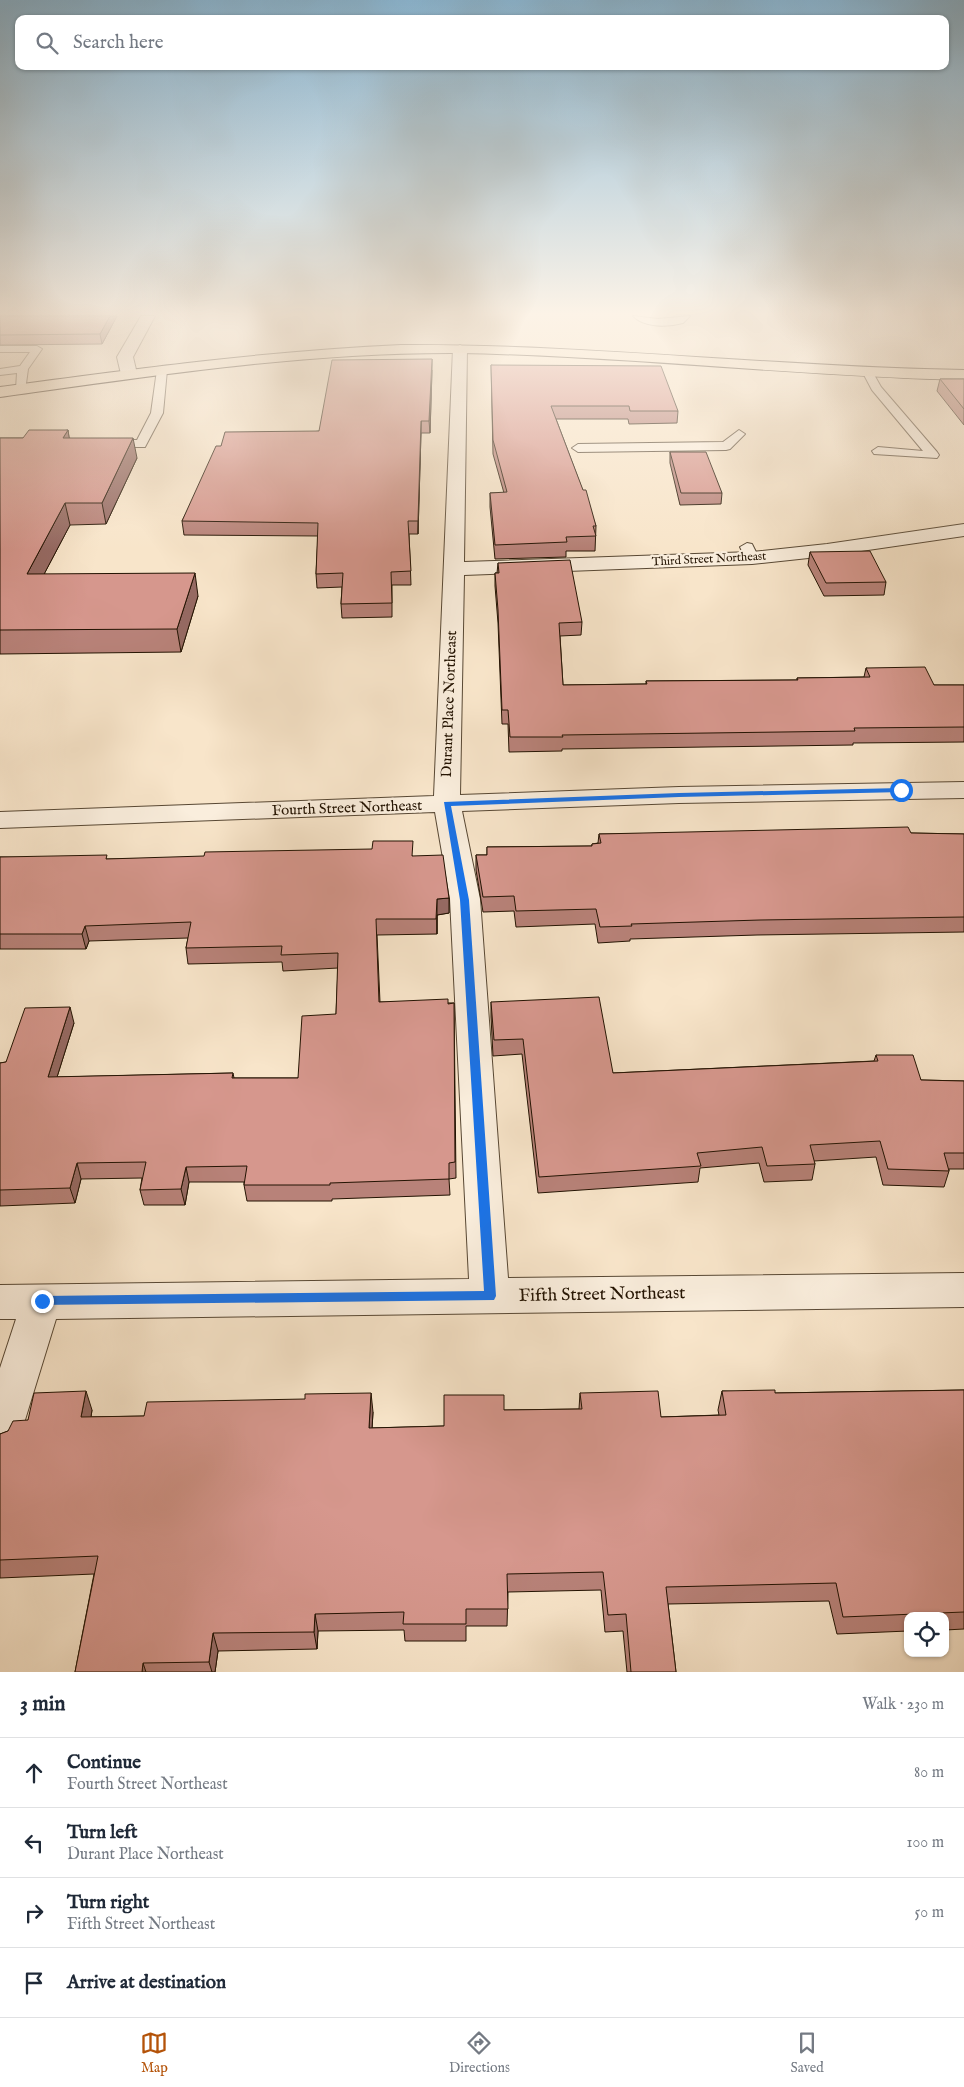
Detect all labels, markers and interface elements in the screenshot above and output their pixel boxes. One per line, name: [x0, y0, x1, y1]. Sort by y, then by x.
search box: [15, 15, 949, 70]
icon: search: [33, 29, 61, 57]
text: Search here: [73, 31, 164, 55]
street label: Third Street Northeast: [651, 549, 767, 569]
street label: Durant Place Northeast: [437, 630, 461, 778]
route start: [890, 779, 913, 802]
street label: Fourth Street Northeast: [271, 796, 423, 820]
street label: Fifth Street Northeast: [518, 1282, 686, 1308]
route end: [31, 1290, 54, 1313]
map controls: [904, 1612, 949, 1657]
button: locate: [904, 1612, 949, 1657]
text: 3 min: [20, 1691, 65, 1718]
text: Walk · 230 m: [862, 1695, 944, 1715]
text: Continue: [67, 1751, 141, 1775]
icon: ahead: [20, 1759, 48, 1787]
text: 80 m: [914, 1763, 944, 1783]
text: Fourth Street Northeast: [67, 1775, 228, 1795]
text: Turn left: [67, 1821, 138, 1845]
icon: left: [20, 1829, 48, 1857]
text: 100 m: [907, 1833, 944, 1853]
text: Durant Place Northeast: [67, 1845, 224, 1865]
text: Turn right: [67, 1891, 149, 1915]
icon: right: [20, 1899, 48, 1927]
text: 50 m: [915, 1903, 944, 1923]
text: Fifth Street Northeast: [67, 1915, 215, 1935]
icon: arrive: [20, 1969, 48, 1997]
text: Arrive at destination: [67, 1971, 226, 1995]
tab: Map: [140, 2029, 168, 2077]
tab: Directions: [449, 2029, 510, 2077]
tab: Saved: [791, 2029, 824, 2077]

